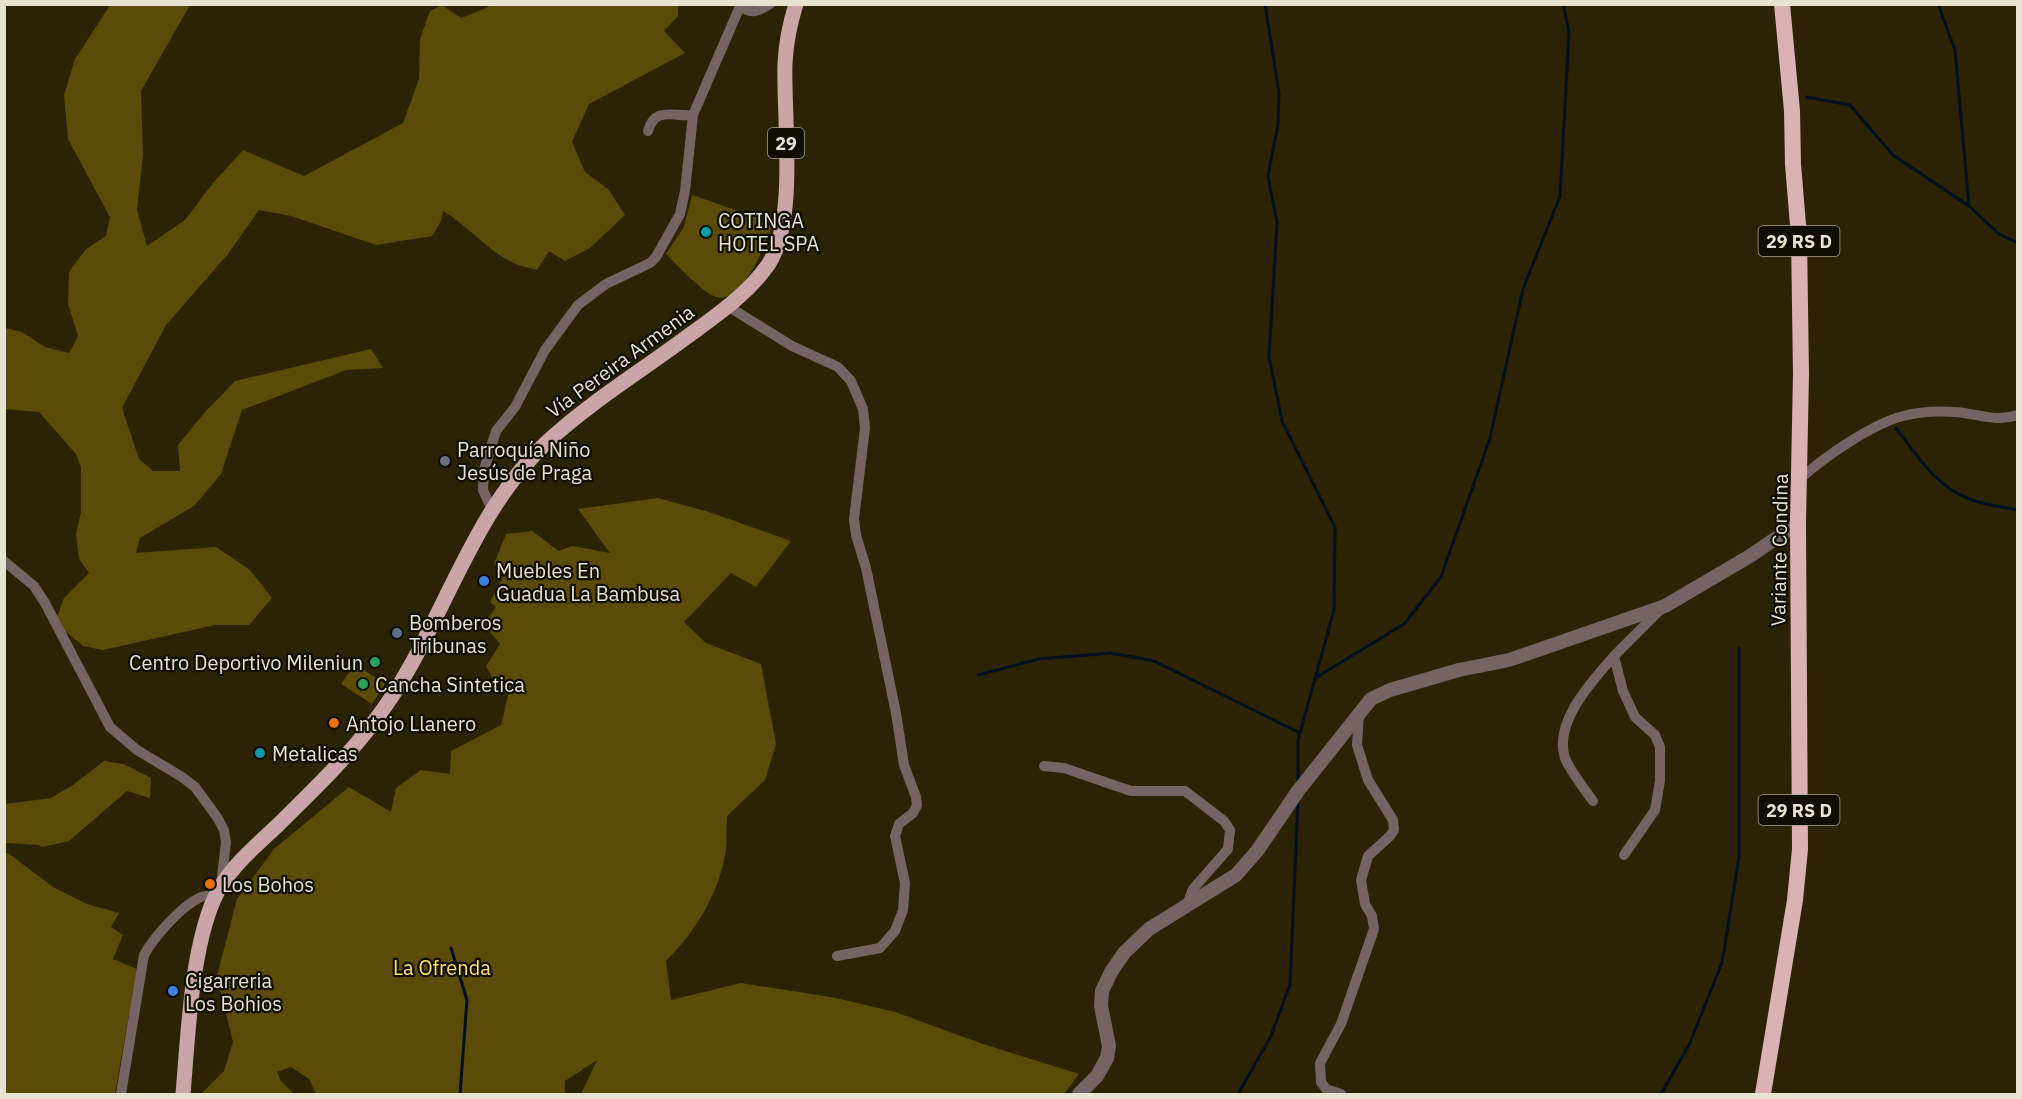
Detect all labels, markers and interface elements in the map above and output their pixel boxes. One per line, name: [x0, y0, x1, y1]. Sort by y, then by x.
road number: 29: [768, 128, 804, 158]
place label: COTINGA HOTEL SPA: [718, 207, 820, 257]
marker: COTINGA HOTEL SPA: [699, 225, 713, 239]
road number: 29 RS D: [1758, 226, 1840, 256]
street label: Vía Pereira Armenia: [541, 298, 700, 424]
place label: Parroquía Niño Jesús de Praga: [457, 436, 592, 486]
marker: Parroquía Niño Jesús de Praga: [438, 454, 452, 468]
street label: Variante Condina: [1764, 473, 1794, 627]
place label: Muebles En Guadua La Bambusa: [496, 557, 681, 607]
marker: Muebles En Guadua La Bambusa: [477, 574, 491, 588]
place label: Bomberos Tribunas: [409, 609, 501, 659]
marker: Bomberos Tribunas: [390, 626, 404, 640]
place label: Centro Deportivo Mileniun: [129, 649, 363, 676]
marker: Centro Deportivo Mileniun: [368, 655, 382, 669]
place label: Cancha Sintetica: [375, 671, 525, 698]
marker: Cancha Sintetica: [356, 677, 370, 691]
place label: Antojo Llanero: [346, 710, 476, 737]
marker: Antojo Llanero: [327, 716, 341, 730]
place label: Metalicas: [272, 740, 358, 767]
marker: Metalicas: [253, 746, 267, 760]
road number: 29 RS D: [1758, 795, 1840, 825]
place label: Los Bohos: [222, 871, 314, 898]
marker: Los Bohos: [203, 877, 217, 891]
park label: La Ofrenda: [393, 954, 491, 981]
place label: Cigarreria Los Bohios: [185, 967, 282, 1017]
marker: Cigarreria Los Bohios: [166, 984, 180, 998]

